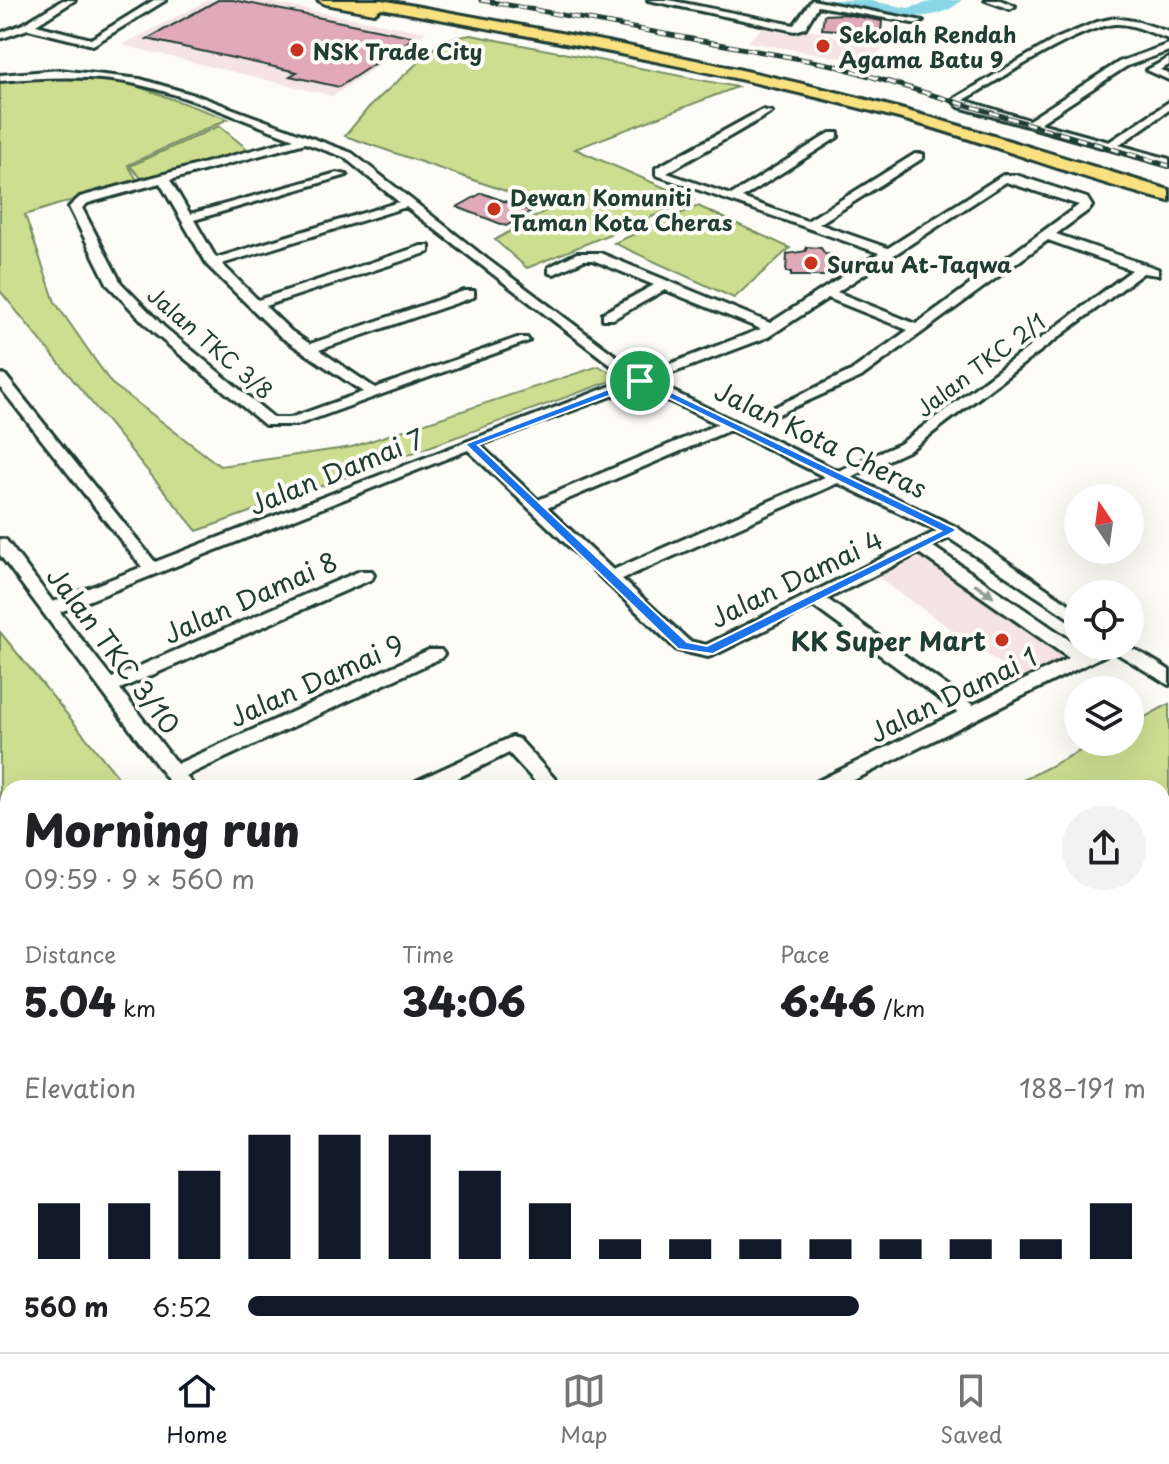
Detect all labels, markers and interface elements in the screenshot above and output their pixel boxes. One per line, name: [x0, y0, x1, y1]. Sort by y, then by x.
place label: Sekolah Rendah Agama Batu 9: [839, 17, 1017, 75]
place label: NSK Trade City: [313, 34, 482, 67]
marker: Sekolah Rendah Agama Batu 9: [814, 37, 832, 55]
marker: NSK Trade City: [288, 41, 306, 59]
place label: Dewan Komuniti Taman Kota Cheras: [510, 180, 732, 238]
marker: Dewan Komuniti Taman Kota Cheras: [485, 200, 503, 218]
place label: Surau At-Taqwa: [827, 247, 1012, 280]
marker: Surau At-Taqwa: [802, 254, 820, 272]
street label: Jalan TKC 3/8: [141, 278, 281, 406]
street label: Jalan TKC 2/1: [908, 304, 1052, 424]
pin: [606, 347, 674, 415]
icon: arrive: [618, 359, 662, 403]
street label: Jalan Kota Cheras: [708, 371, 934, 507]
street label: Jalan Damai 7: [243, 418, 430, 524]
north arrow: [1064, 484, 1144, 564]
map controls: [1064, 484, 1144, 756]
street label: Jalan Damai 4: [703, 519, 889, 637]
street label: Jalan Damai 8: [157, 541, 343, 653]
street label: Jalan TKC 3/10: [38, 558, 190, 742]
button: locate: [1064, 580, 1144, 660]
one-way arrow: [973, 582, 994, 597]
place label: KK Super Mart: [791, 621, 986, 660]
street label: Jalan Damai 9: [222, 624, 410, 736]
marker: KK Super Mart: [993, 631, 1011, 649]
street label: Jalan Damai 1: [862, 636, 1044, 752]
button: layers: [1064, 676, 1144, 756]
text: Morning run: [24, 796, 300, 862]
button: share: [1062, 806, 1146, 890]
text: 09:59 · 9 × 560 m: [24, 859, 255, 898]
text: Distance: [24, 937, 116, 970]
text: Time: [402, 937, 454, 970]
text: Pace: [780, 937, 830, 970]
text: 5.04: [24, 970, 116, 1031]
text: 34:06: [402, 970, 526, 1031]
text: 6:46: [780, 970, 876, 1031]
text: km: [116, 991, 156, 1024]
text: /km: [876, 991, 925, 1024]
text: Elevation: [24, 1068, 136, 1107]
text: 188–191 m: [1019, 1068, 1146, 1107]
text: 560 m: [24, 1287, 109, 1326]
text: 6:52: [152, 1287, 212, 1326]
tab: Home: [166, 1369, 228, 1450]
tab: Map: [560, 1369, 607, 1450]
tab: Saved: [940, 1369, 1003, 1450]

